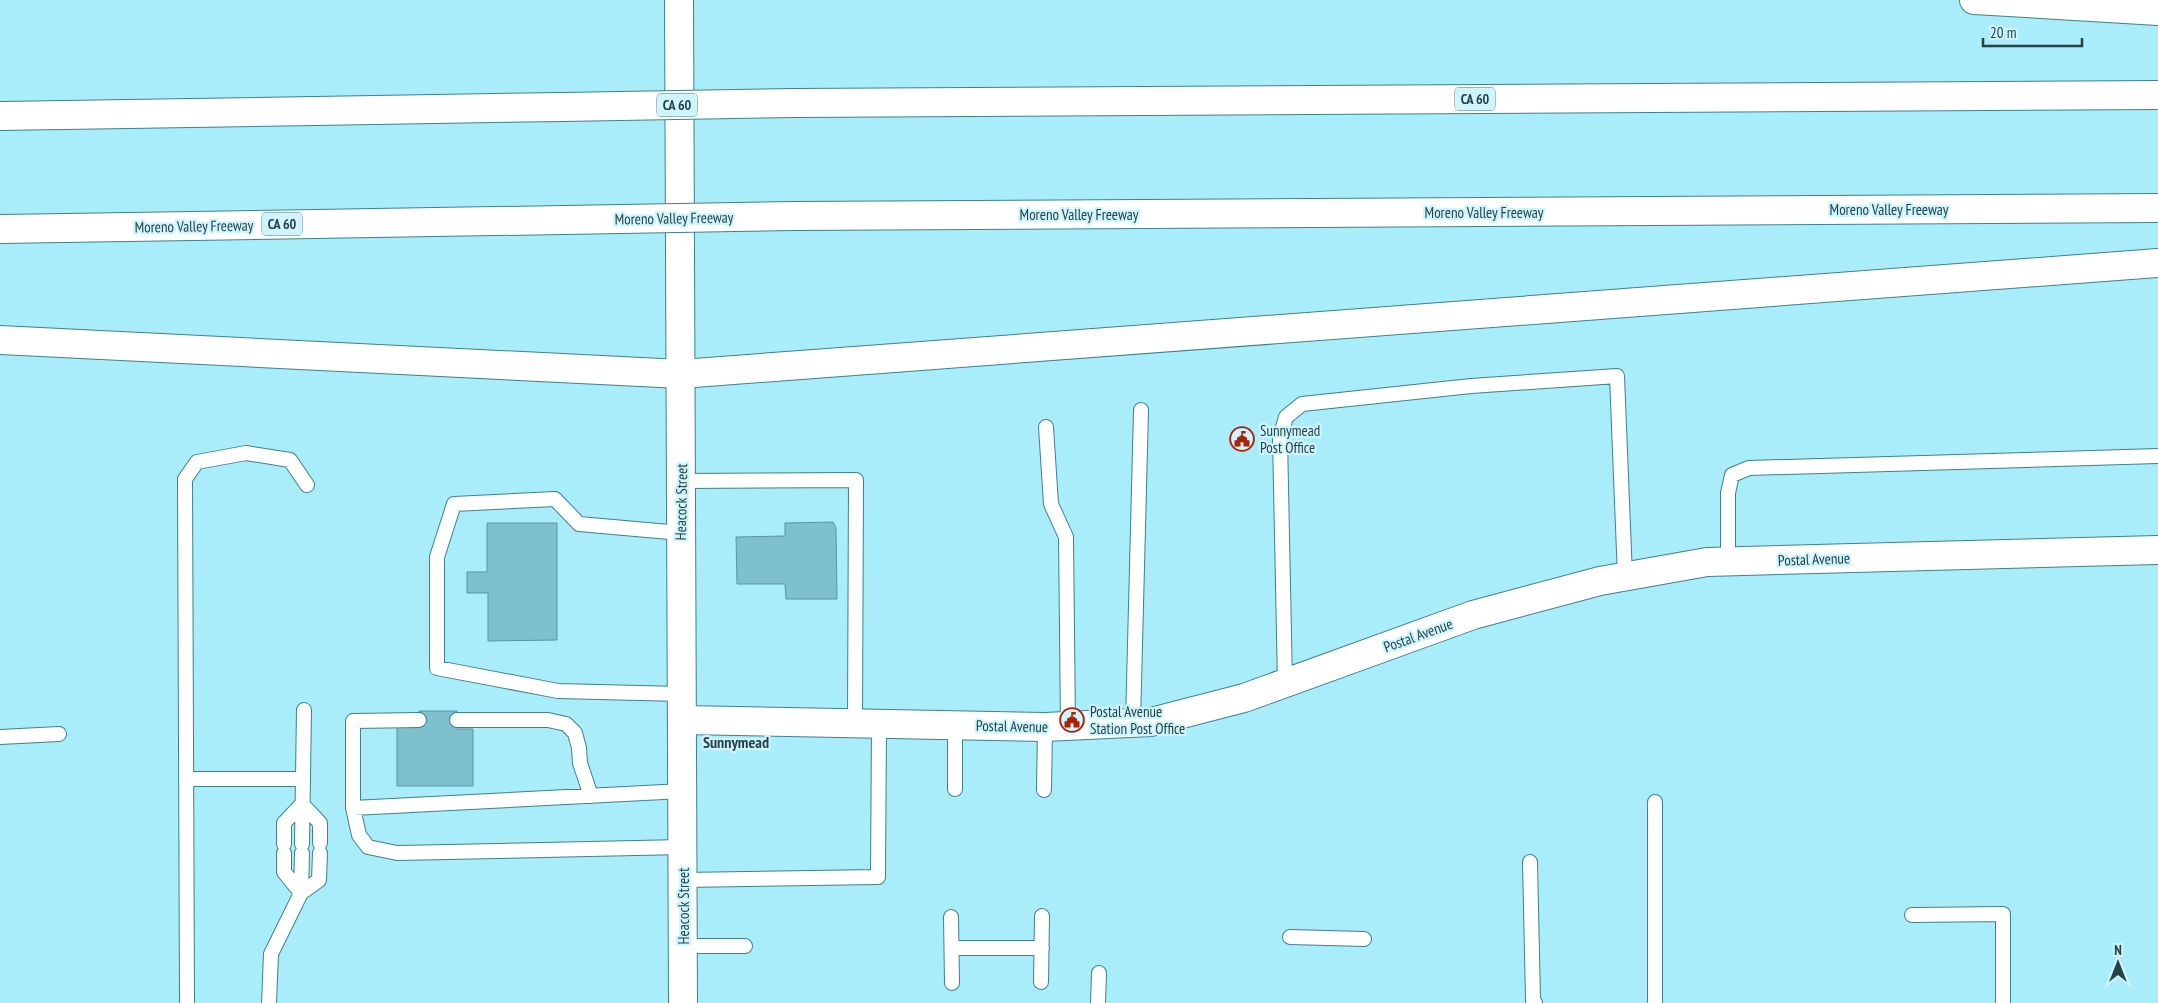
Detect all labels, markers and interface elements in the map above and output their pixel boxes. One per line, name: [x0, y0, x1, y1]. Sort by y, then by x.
scale bar: [1983, 15, 2082, 47]
text: 20 m: [1990, 23, 2016, 42]
road number: CA 60: [1455, 88, 1495, 110]
road number: CA 60: [657, 94, 697, 116]
street label: Moreno Valley Freeway: [1830, 200, 1949, 219]
street label: Moreno Valley Freeway: [1425, 203, 1544, 222]
street label: Moreno Valley Freeway: [1020, 205, 1139, 224]
street label: Moreno Valley Freeway: [614, 207, 734, 229]
road number: CA 60: [262, 212, 302, 235]
street label: Moreno Valley Freeway: [134, 215, 254, 237]
place label: Sunnymead Post Office: [1260, 421, 1320, 457]
public building icon: Sunnymead Post Office: [1229, 426, 1255, 452]
street label: Heacock Street: [671, 463, 691, 541]
street label: Postal Avenue: [1778, 548, 1850, 570]
street label: Postal Avenue: [1381, 614, 1455, 656]
place label: Postal Avenue Station Post Office: [1090, 702, 1185, 738]
public building icon: Postal Avenue Station Post Office: [1059, 707, 1085, 733]
street label: Postal Avenue: [976, 716, 1048, 736]
district label: Sunnymead: [703, 732, 769, 752]
street label: Heacock Street: [674, 868, 693, 944]
north arrow: [2093, 938, 2143, 988]
text: N: [2114, 941, 2122, 959]

